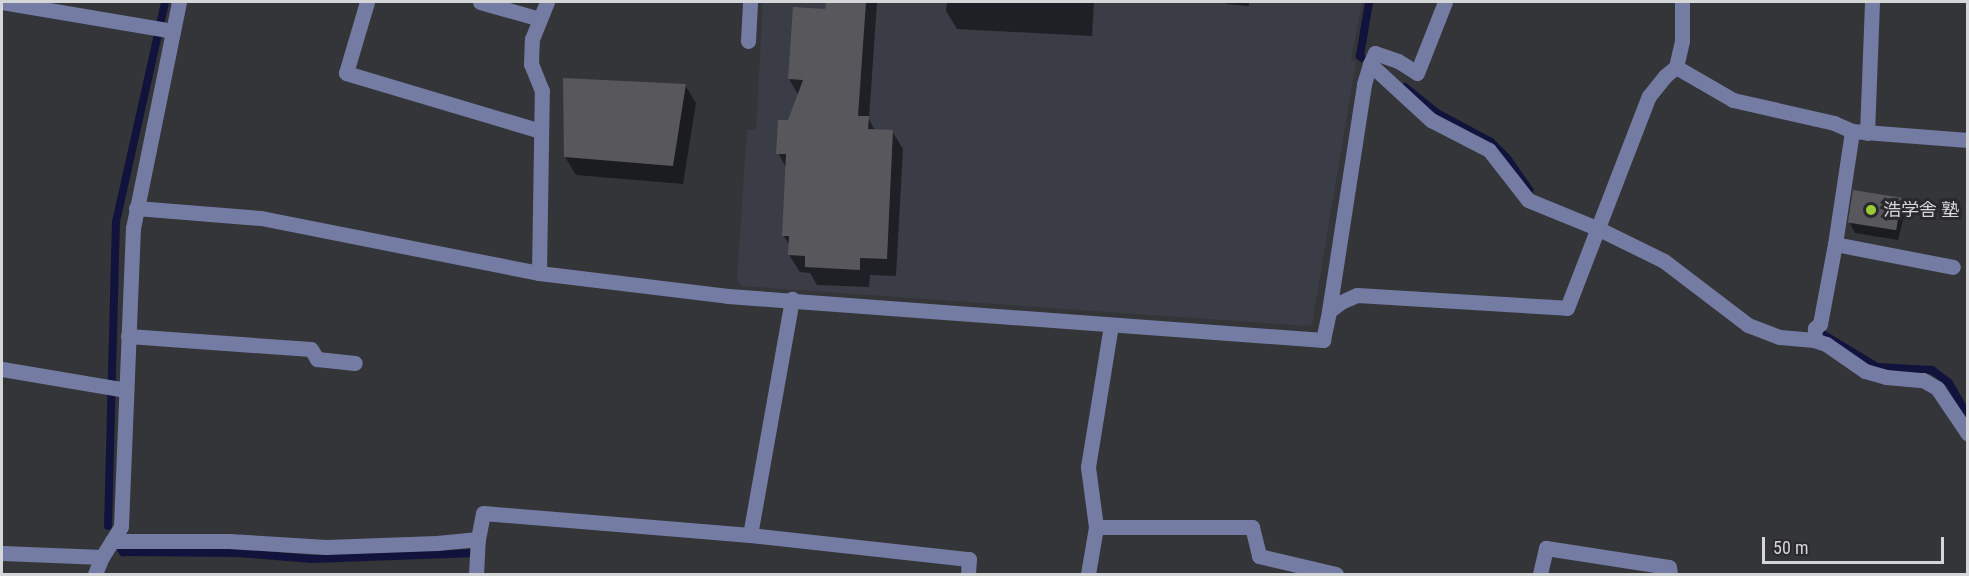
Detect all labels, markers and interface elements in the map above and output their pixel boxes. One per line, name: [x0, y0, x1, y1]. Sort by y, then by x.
place label: 浩学舎 塾: [1883, 199, 1959, 221]
marker: 浩学舎 塾: [1864, 203, 1878, 217]
scale bar: [1765, 525, 1946, 563]
text: 50 m: [1773, 537, 1808, 558]

